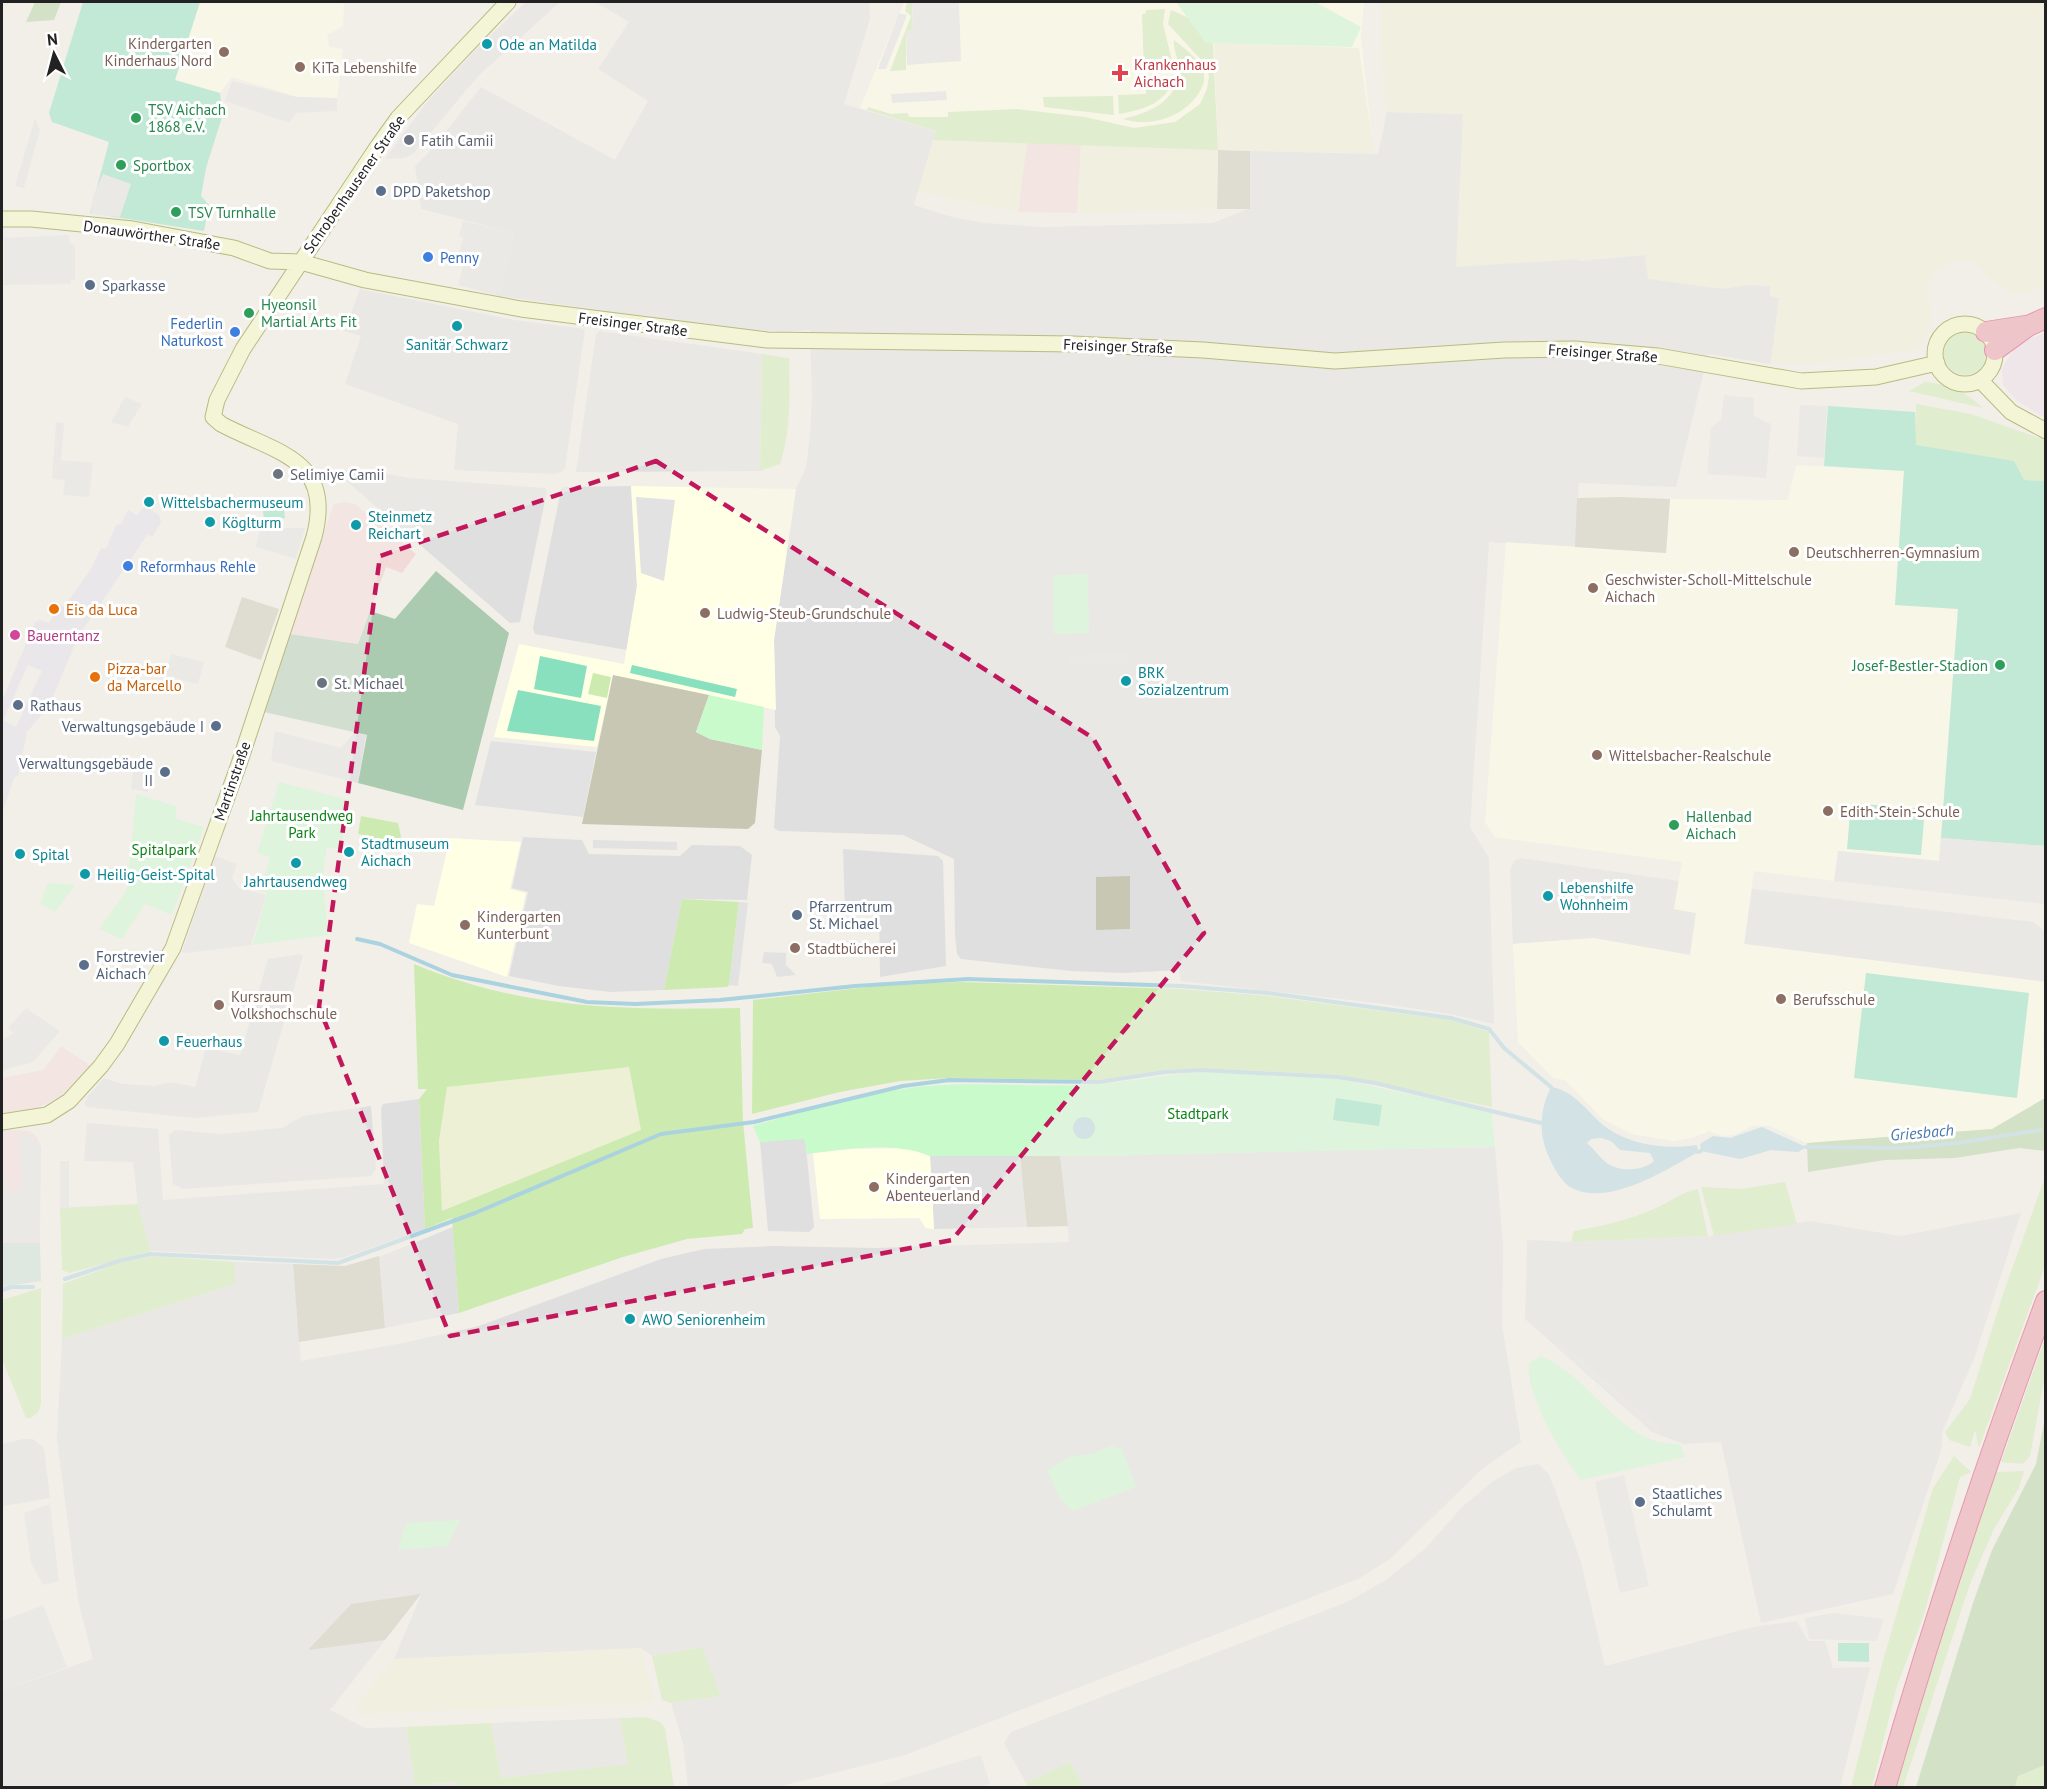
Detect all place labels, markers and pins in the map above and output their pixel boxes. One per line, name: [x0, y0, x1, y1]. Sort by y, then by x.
place label: Kindergarten Kinderhaus Nord: [104, 34, 212, 70]
place label: Ode an Matilda: [499, 35, 597, 54]
marker: Ode an Matilda: [480, 37, 494, 51]
marker: Kindergarten Kinderhaus Nord: [217, 45, 231, 59]
place label: Krankenhaus Aichach: [1134, 55, 1216, 91]
place label: KiTa Lebenshilfe: [312, 58, 417, 77]
marker: KiTa Lebenshilfe: [293, 60, 307, 74]
marker: Krankenhaus Aichach: [1111, 64, 1129, 82]
place label: TSV Aichach 1868 e.V.: [148, 100, 226, 136]
marker: TSV Aichach 1868 e.V.: [129, 111, 143, 125]
place label: Fatih Camii: [421, 131, 493, 150]
marker: Fatih Camii: [402, 133, 416, 147]
place label: Sportbox: [133, 156, 192, 175]
marker: Sportbox: [114, 158, 128, 172]
place label: DPD Paketshop: [393, 182, 491, 201]
marker: DPD Paketshop: [374, 184, 388, 198]
place label: TSV Turnhalle: [188, 203, 276, 222]
marker: TSV Turnhalle: [169, 205, 183, 219]
place label: Penny: [440, 248, 479, 267]
marker: Penny: [421, 250, 435, 264]
place label: Sparkasse: [102, 276, 166, 295]
marker: Sparkasse: [83, 278, 97, 292]
place label: Hyeonsil Martial Arts Fit: [261, 295, 357, 331]
marker: Hyeonsil Martial Arts Fit: [242, 306, 256, 320]
place label: Federlin Naturkost: [161, 314, 223, 350]
marker: Sanitär Schwarz: [450, 319, 464, 333]
marker: Federlin Naturkost: [228, 325, 242, 339]
place label: Sanitär Schwarz: [406, 335, 508, 354]
place label: Selimiye Camii: [290, 465, 385, 484]
marker: Selimiye Camii: [271, 467, 285, 481]
place label: Wittelsbachermuseum: [161, 493, 303, 512]
marker: Wittelsbachermuseum: [142, 495, 156, 509]
place label: Steinmetz Reichart: [368, 507, 432, 543]
place label: Köglturm: [222, 513, 281, 532]
marker: Köglturm: [203, 515, 217, 529]
marker: Steinmetz Reichart: [349, 518, 363, 532]
place label: Deutschherren-Gymnasium: [1806, 543, 1980, 562]
marker: Deutschherren-Gymnasium: [1787, 545, 1801, 559]
place label: Reformhaus Rehle: [140, 557, 256, 576]
marker: Reformhaus Rehle: [121, 559, 135, 573]
place label: Geschwister-Scholl-Mittelschule Aichach: [1605, 570, 1812, 606]
marker: Geschwister-Scholl-Mittelschule Aichach: [1586, 581, 1600, 595]
place label: Eis da Luca: [66, 600, 138, 619]
marker: Eis da Luca: [47, 602, 61, 616]
place label: Ludwig-Steub-Grundschule: [717, 604, 891, 623]
marker: Ludwig-Steub-Grundschule: [698, 606, 712, 620]
place label: Bauerntanz: [27, 626, 100, 645]
marker: Bauerntanz: [8, 628, 22, 642]
place label: Josef-Bestler-Stadion: [1851, 656, 1988, 675]
marker: Josef-Bestler-Stadion: [1993, 658, 2007, 672]
place label: Pizza-bar da Marcello: [107, 659, 182, 695]
place label: BRK Sozialzentrum: [1138, 663, 1229, 699]
marker: Pizza-bar da Marcello: [88, 670, 102, 684]
place label: St. Michael: [334, 674, 404, 693]
marker: BRK Sozialzentrum: [1119, 674, 1133, 688]
marker: St. Michael: [315, 676, 329, 690]
place label: Rathaus: [30, 696, 81, 715]
marker: Rathaus: [11, 698, 25, 712]
place label: Verwaltungsgebäude I: [61, 717, 204, 736]
marker: Verwaltungsgebäude I: [209, 719, 223, 733]
place label: Wittelsbacher-Realschule: [1609, 746, 1771, 765]
marker: Wittelsbacher-Realschule: [1590, 748, 1604, 762]
place label: Verwaltungsgebäude II: [18, 754, 153, 790]
marker: Verwaltungsgebäude II: [158, 765, 172, 779]
place label: Edith-Stein-Schule: [1840, 802, 1960, 821]
marker: Edith-Stein-Schule: [1821, 804, 1835, 818]
place label: Hallenbad Aichach: [1686, 807, 1752, 843]
marker: Hallenbad Aichach: [1667, 818, 1681, 832]
place label: Stadtmuseum Aichach: [361, 834, 449, 870]
place label: Spital: [32, 845, 70, 864]
marker: Stadtmuseum Aichach: [342, 845, 356, 859]
marker: Spital: [13, 847, 27, 861]
marker: Jahrtausendweg: [289, 856, 303, 870]
place label: Heilig-Geist-Spital: [97, 865, 215, 884]
marker: Heilig-Geist-Spital: [78, 867, 92, 881]
place label: Jahrtausendweg: [244, 872, 347, 891]
place label: Lebenshilfe Wohnheim: [1560, 878, 1634, 914]
marker: Lebenshilfe Wohnheim: [1541, 889, 1555, 903]
place label: Pfarrzentrum St. Michael: [809, 897, 893, 933]
place label: Kindergarten Kunterbunt: [477, 907, 561, 943]
marker: Pfarrzentrum St. Michael: [790, 908, 804, 922]
marker: Kindergarten Kunterbunt: [458, 918, 472, 932]
place label: Stadtbücherei: [807, 939, 896, 958]
marker: Stadtbücherei: [788, 941, 802, 955]
place label: Forstrevier Aichach: [96, 947, 165, 983]
marker: Forstrevier Aichach: [77, 958, 91, 972]
place label: Kursraum Volkshochschule: [230, 987, 337, 1023]
place label: Berufsschule: [1793, 990, 1875, 1009]
marker: Berufsschule: [1774, 992, 1788, 1006]
marker: Kursraum Volkshochschule: [212, 998, 226, 1012]
place label: Feuerhaus: [176, 1032, 242, 1051]
marker: Feuerhaus: [157, 1034, 171, 1048]
place label: Kindergarten Abenteuerland: [886, 1169, 980, 1205]
marker: Kindergarten Abenteuerland: [867, 1180, 881, 1194]
place label: AWO Seniorenheim: [642, 1310, 766, 1329]
marker: AWO Seniorenheim: [623, 1312, 637, 1326]
place label: Staatliches Schulamt: [1652, 1484, 1722, 1520]
marker: Staatliches Schulamt: [1633, 1495, 1647, 1509]

